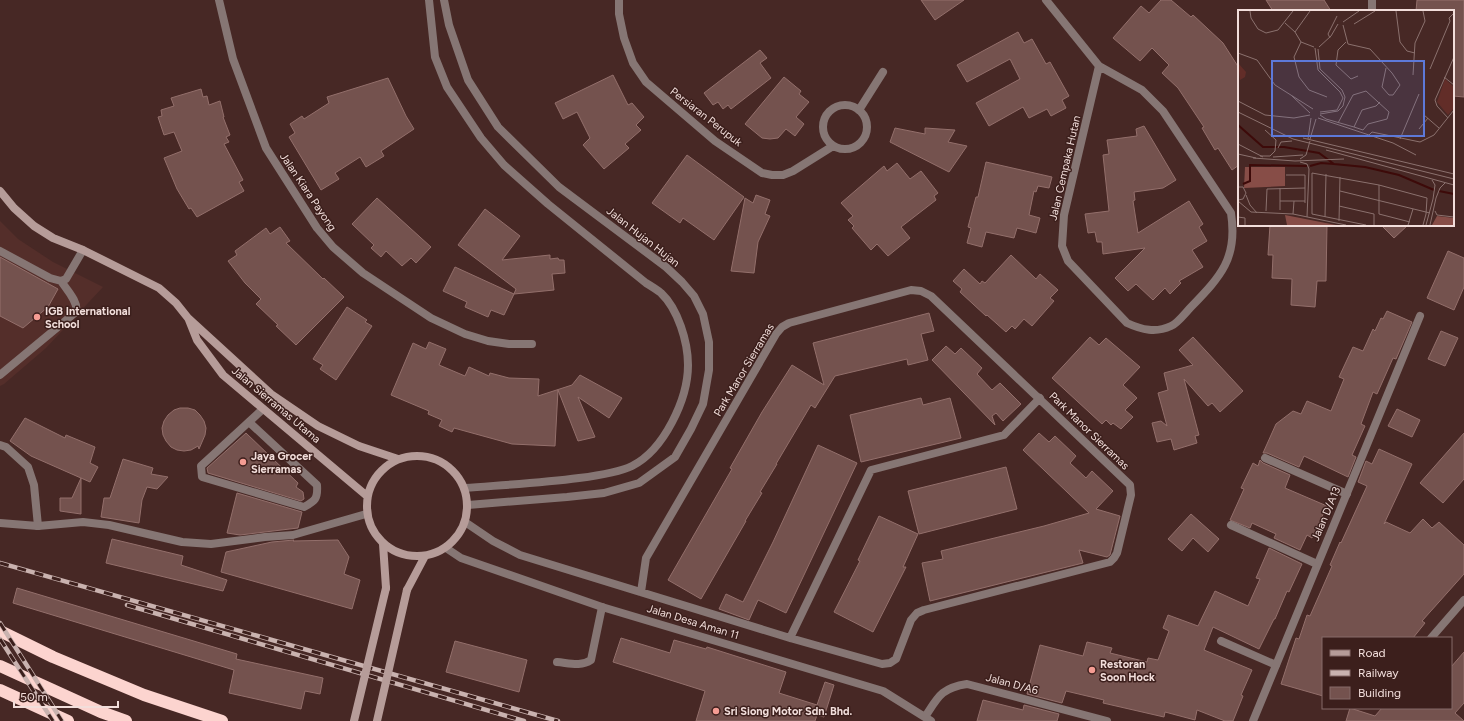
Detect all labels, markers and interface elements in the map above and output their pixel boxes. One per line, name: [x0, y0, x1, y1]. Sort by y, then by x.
inset map: [1238, 10, 1454, 226]
street label: Persiaran Perupuk: [667, 85, 745, 149]
street label: Jalan Cempaka Hutan: [1047, 114, 1083, 222]
street label: Jalan Kiara Payong: [277, 150, 339, 234]
street label: Jalan Hujan Hujan: [604, 204, 682, 270]
place label: IGB International School: [45, 305, 131, 331]
marker: IGB International School: [32, 312, 42, 322]
street label: Park Manor Sierramas: [711, 321, 777, 419]
street label: Jalan Sierramas Utama: [229, 364, 323, 446]
street label: Park Manor Sierramas: [1046, 390, 1132, 472]
place label: Jaya Grocer Sierramas: [251, 450, 313, 476]
marker: Jaya Grocer Sierramas: [238, 457, 248, 467]
street label: Jalan D/A13: [1309, 485, 1343, 543]
street label: Jalan Desa Aman 11: [645, 602, 741, 642]
legend: [1322, 637, 1452, 709]
text: Road: [1358, 646, 1386, 660]
place label: Restoran Soon Hock: [1100, 658, 1155, 684]
marker: Restoran Soon Hock: [1087, 665, 1097, 675]
text: Railway: [1358, 666, 1399, 680]
street label: Jalan D/A6: [984, 671, 1040, 697]
scale bar: [14, 683, 118, 709]
text: Building: [1358, 686, 1401, 700]
text: 50 m: [20, 690, 48, 704]
place label: Sri Siong Motor Sdn. Bhd.: [724, 705, 852, 718]
marker: Sri Siong Motor Sdn. Bhd.: [711, 706, 721, 716]

